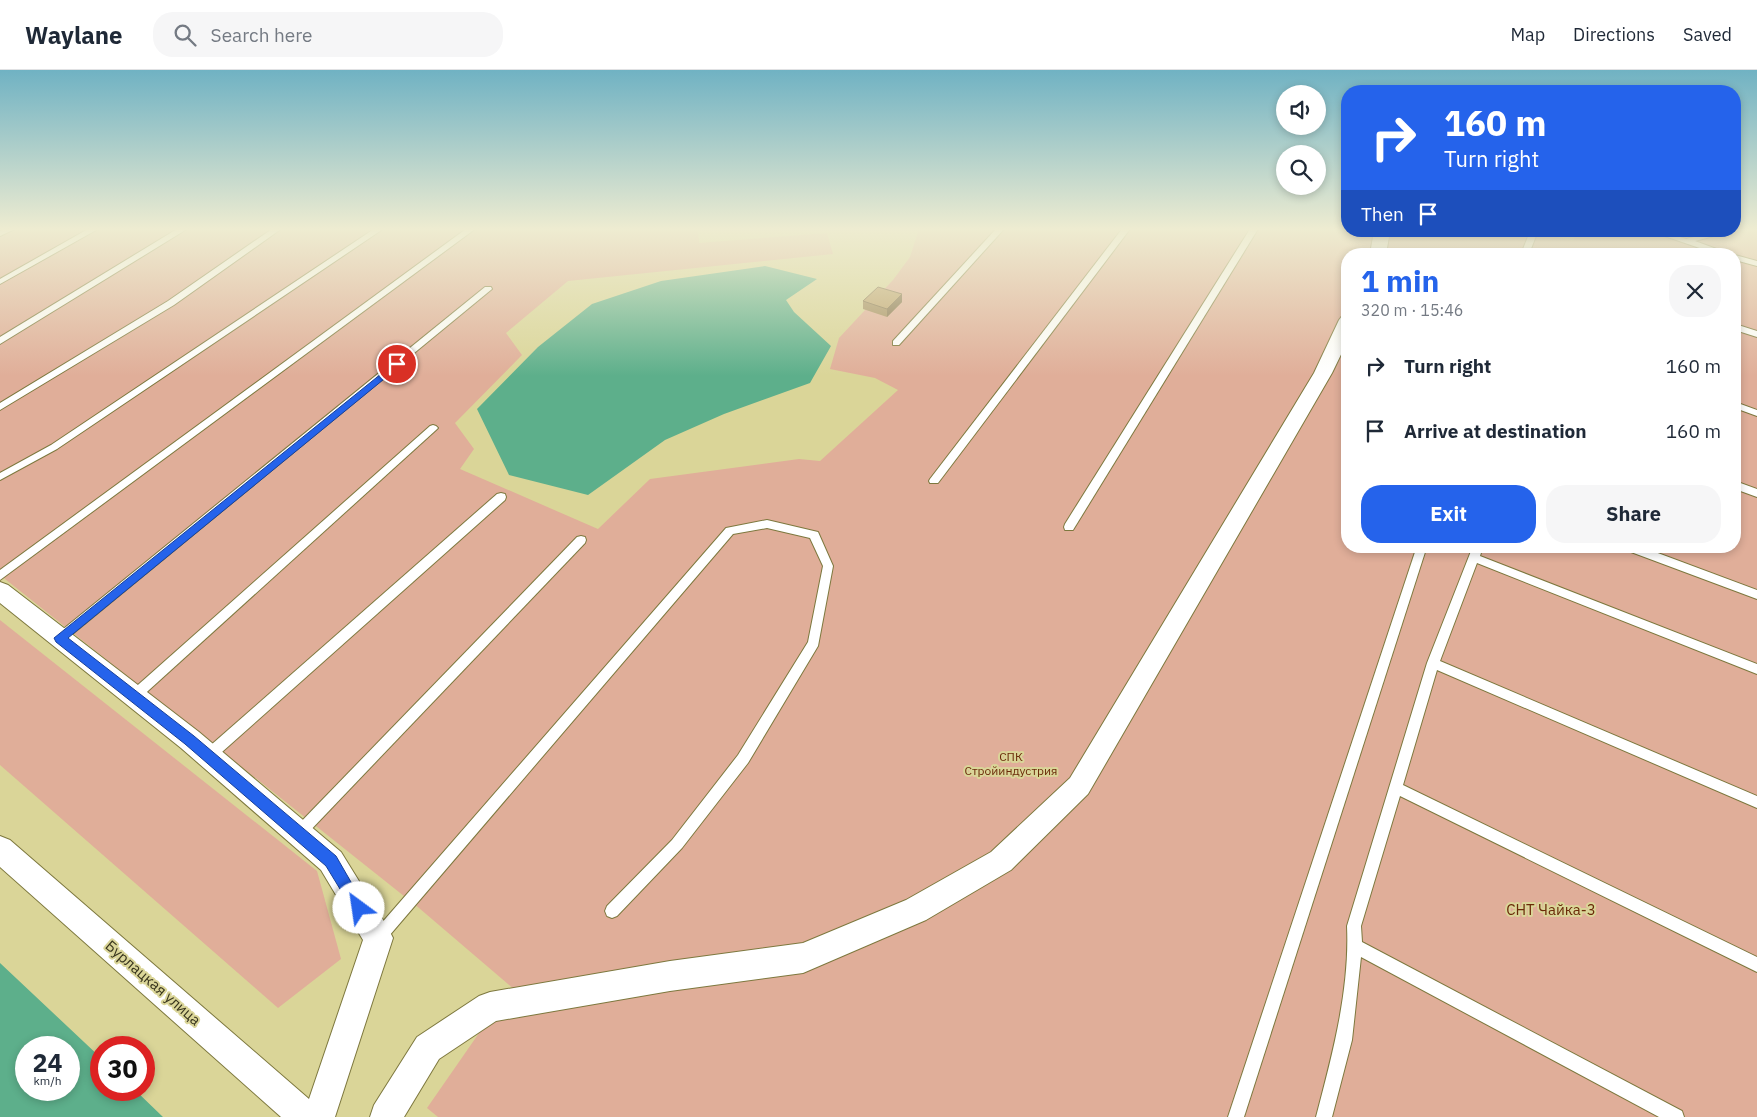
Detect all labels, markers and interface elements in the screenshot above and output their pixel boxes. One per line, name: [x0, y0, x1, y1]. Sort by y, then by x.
search box: [153, 12, 503, 57]
text: Waylane: [25, 19, 123, 51]
icon: search: [171, 21, 199, 49]
text: Search here: [211, 23, 312, 47]
text: Map: [1510, 23, 1545, 46]
text: Directions: [1573, 23, 1655, 46]
text: Saved: [1683, 23, 1732, 46]
map controls: [1276, 85, 1326, 195]
button: sound: [1276, 85, 1326, 135]
text: 160 m: [1444, 100, 1547, 146]
icon: right: [1361, 105, 1426, 170]
text: Turn right: [1444, 144, 1539, 173]
button: search: [1276, 145, 1326, 195]
icon: arrive: [1414, 200, 1442, 228]
text: Then: [1361, 202, 1404, 226]
text: 1 min: [1361, 261, 1439, 300]
button: close: [1669, 265, 1721, 317]
text: 320 m · 15:46: [1361, 300, 1463, 320]
pin: [376, 343, 418, 385]
icon: arrive: [383, 350, 411, 378]
icon: right: [1361, 352, 1389, 380]
text: Turn right: [1404, 354, 1491, 378]
text: 160 m: [1666, 354, 1721, 378]
icon: arrive: [1361, 417, 1389, 445]
text: Arrive at destination: [1404, 419, 1587, 443]
text: 160 m: [1666, 419, 1721, 443]
button: Exit: [1361, 485, 1536, 543]
button: Share: [1546, 485, 1721, 543]
park label: СПК Стройиндустрия: [964, 749, 1058, 778]
position arrow: [332, 881, 384, 933]
park label: СНТ Чайка-3: [1506, 900, 1596, 919]
street label: Бурлацкая улица: [102, 936, 205, 1029]
speed limit sign: 30: [90, 1036, 155, 1101]
text: 24: [32, 1046, 63, 1079]
text: km/h: [33, 1073, 62, 1088]

